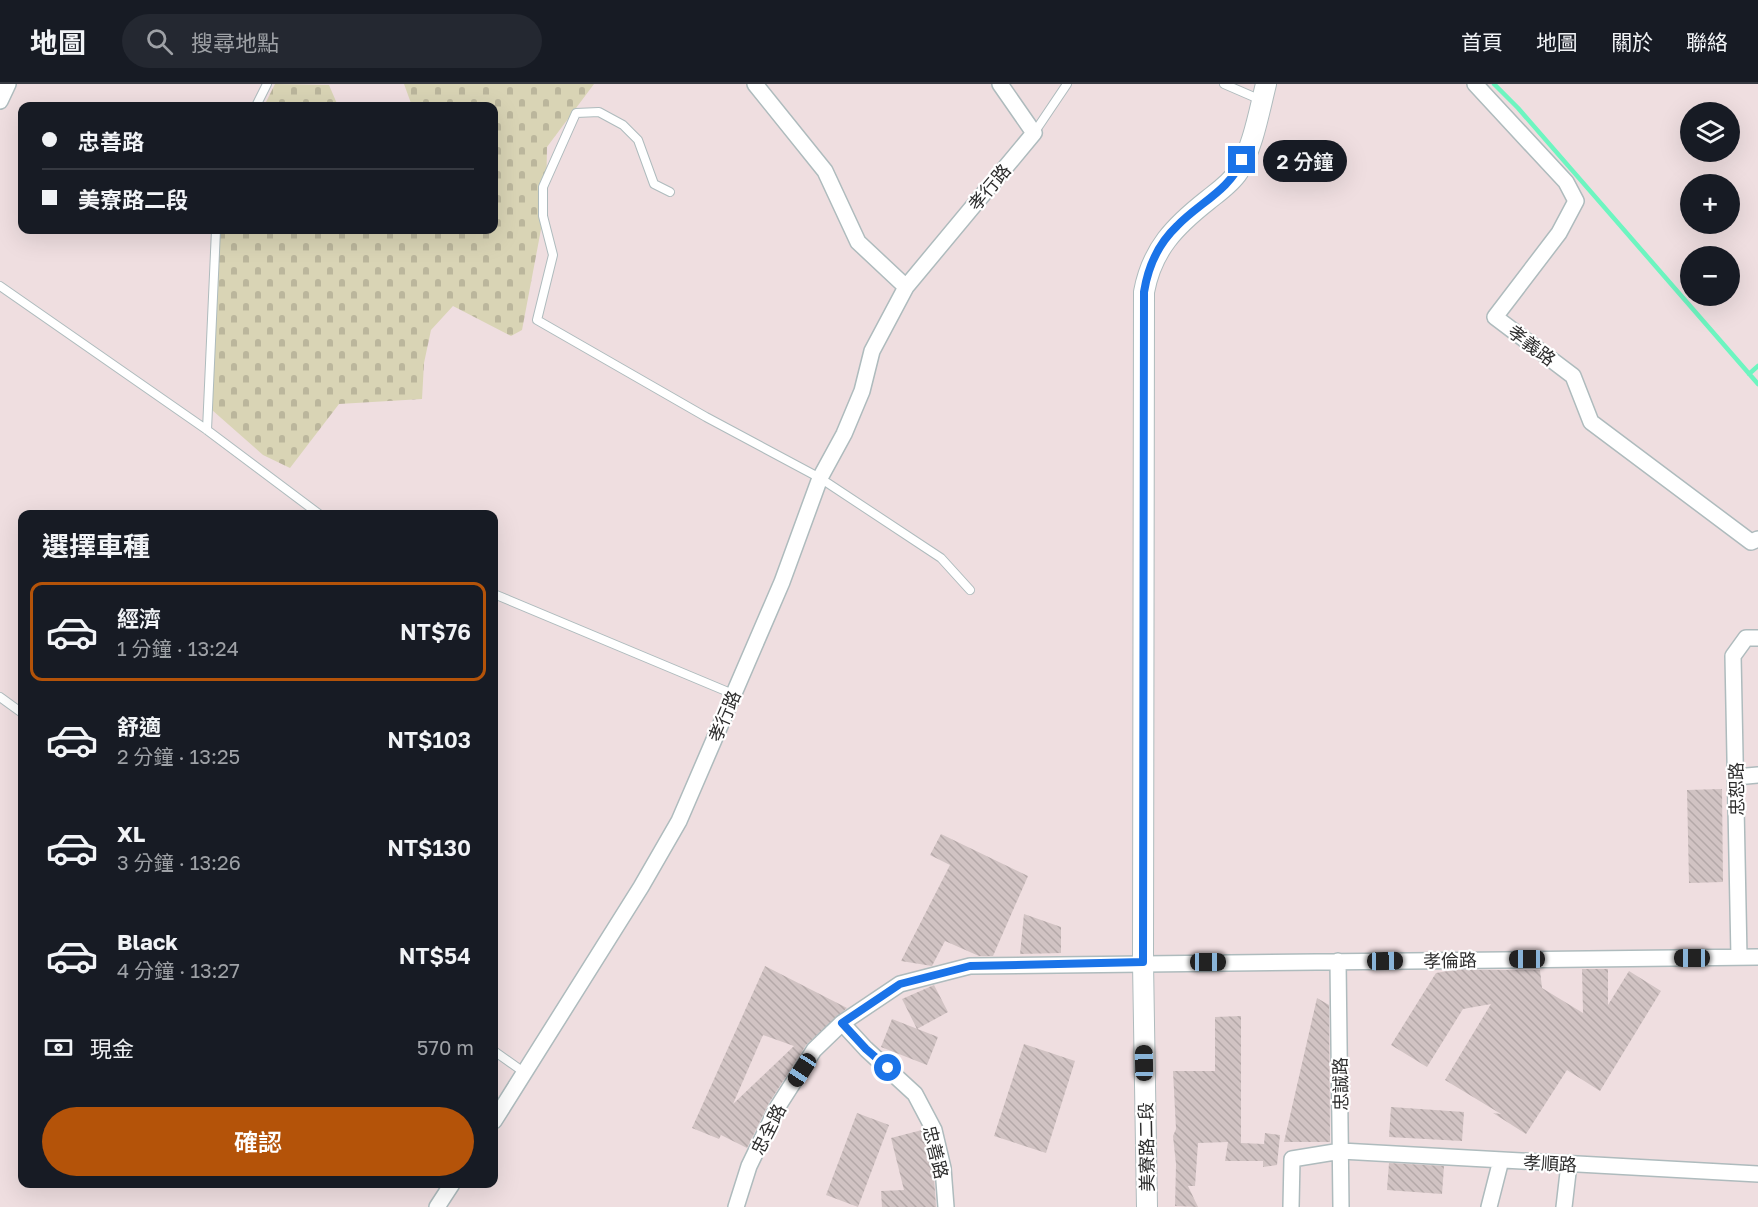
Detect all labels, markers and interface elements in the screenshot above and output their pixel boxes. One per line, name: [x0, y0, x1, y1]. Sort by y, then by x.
search box: [122, 14, 542, 68]
icon: search: [143, 25, 176, 58]
text: 地圖: [30, 26, 86, 59]
text: 搜尋地點: [191, 29, 279, 56]
text: 首頁: [1461, 29, 1503, 55]
text: 地圖: [1536, 29, 1578, 55]
text: 關於: [1611, 29, 1653, 55]
text: 聯絡: [1686, 29, 1728, 55]
map controls: [1680, 102, 1740, 306]
button: layers: [1680, 102, 1740, 162]
text: 忠善路: [78, 128, 144, 155]
callout: 2 分鐘: [1263, 139, 1347, 181]
route end: [1228, 146, 1255, 173]
text: 2 分鐘: [1277, 149, 1333, 173]
street label: 孝行路: [963, 159, 1015, 215]
button: +: [1680, 174, 1740, 234]
text: 美寮路二段: [78, 186, 188, 213]
button: −: [1680, 246, 1740, 306]
street label: 孝義路: [1504, 320, 1560, 370]
text: 選擇車種: [42, 530, 150, 562]
icon: car: [45, 605, 99, 659]
text: 經濟: [117, 605, 161, 632]
text: NT$76: [400, 618, 471, 645]
text: 1 分鐘 · 13:24: [117, 636, 239, 660]
street label: 孝行路: [703, 687, 745, 745]
icon: car: [45, 713, 99, 767]
text: 舒適: [117, 713, 161, 740]
text: NT$103: [387, 726, 471, 753]
text: 2 分鐘 · 13:25: [117, 744, 240, 768]
street label: 忠恕路: [1725, 762, 1747, 816]
text: XL: [117, 820, 145, 847]
icon: car: [45, 821, 99, 875]
text: NT$130: [387, 834, 471, 861]
text: 3 分鐘 · 13:26: [117, 850, 241, 874]
text: Black: [117, 928, 178, 955]
icon: car: [45, 929, 99, 983]
text: NT$54: [399, 942, 471, 969]
street label: 孝倫路: [1423, 949, 1477, 971]
car: [1674, 949, 1710, 967]
car: [1509, 950, 1545, 968]
car: [1367, 952, 1403, 970]
car: [1190, 953, 1226, 971]
text: 4 分鐘 · 13:27: [117, 958, 240, 982]
icon: cash: [42, 1031, 75, 1064]
text: 現金: [90, 1035, 134, 1062]
text: 570 m: [417, 1035, 474, 1059]
car: [1135, 1045, 1153, 1081]
car: [785, 1050, 819, 1090]
route start: [874, 1054, 901, 1081]
street label: 忠誠路: [1329, 1057, 1351, 1111]
street label: 忠全路: [746, 1100, 790, 1158]
street label: 美寮路二段: [1134, 1102, 1158, 1192]
button: 確認: [42, 1107, 474, 1176]
street label: 忠善路: [919, 1123, 953, 1181]
street label: 孝順路: [1522, 1151, 1578, 1175]

